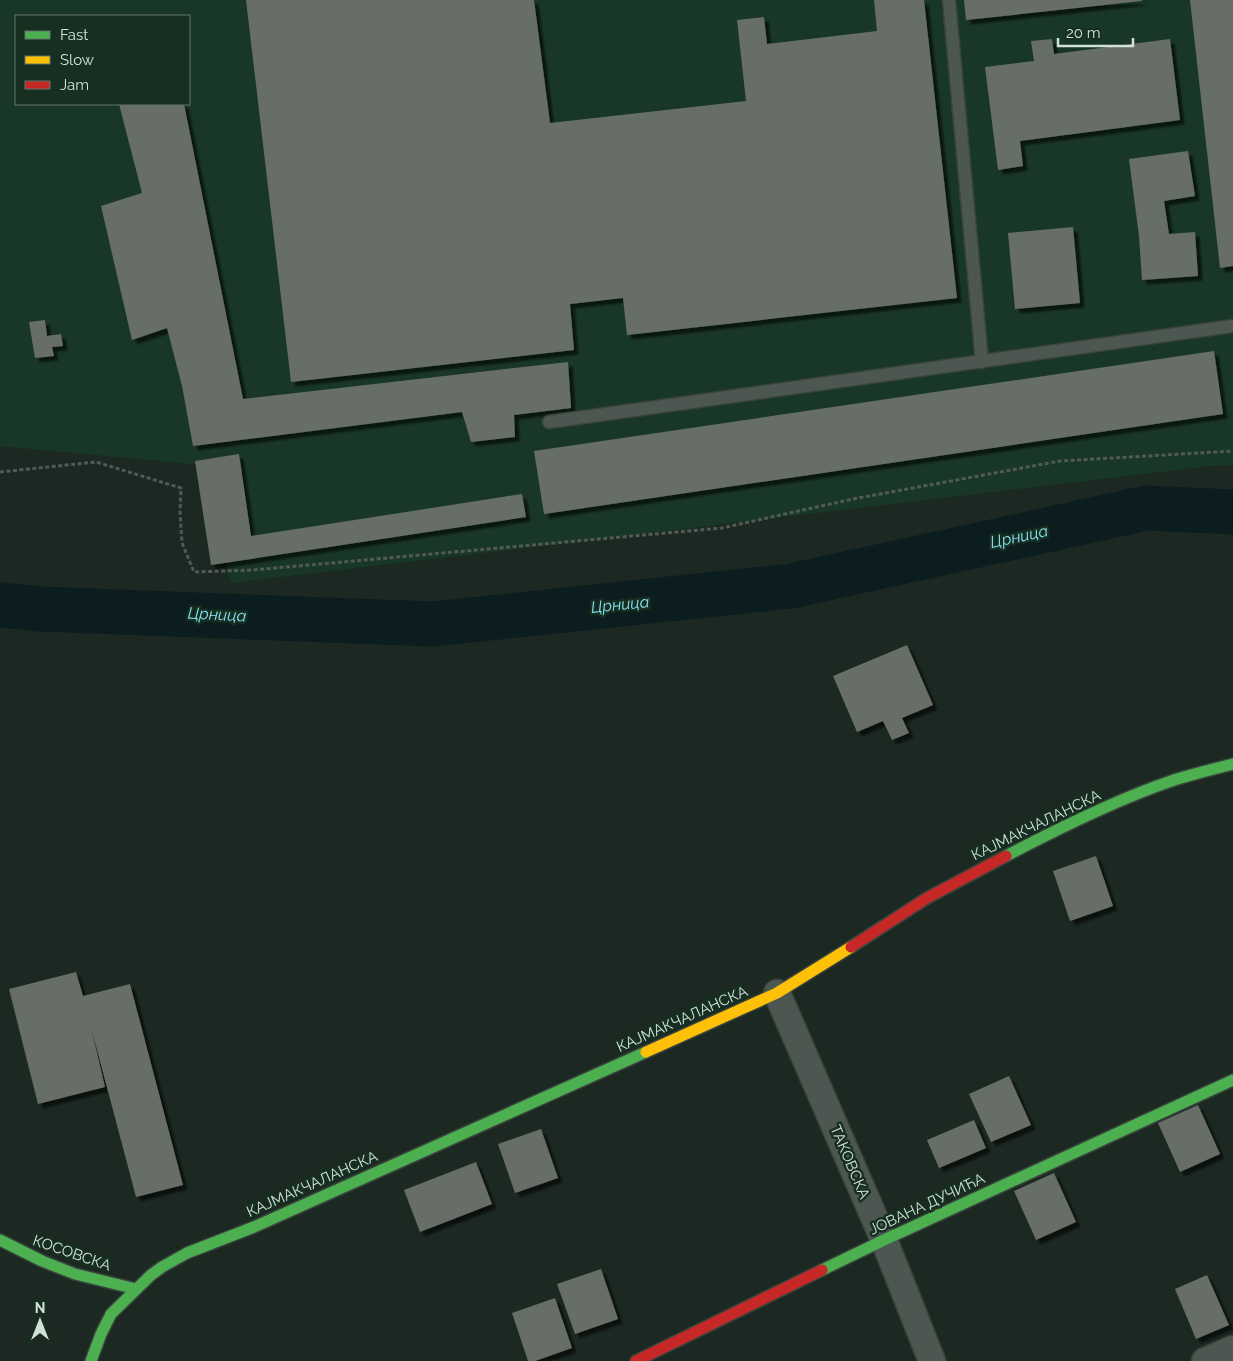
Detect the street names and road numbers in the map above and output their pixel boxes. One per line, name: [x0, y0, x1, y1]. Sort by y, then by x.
street label: КАЈМАКЧАЛАНСКА: [968, 786, 1104, 864]
street label: КАЈМАКЧАЛАНСКА: [614, 982, 750, 1056]
street label: ТАКОВСКА: [826, 1122, 874, 1202]
street label: КАЈМАКЧАЛАНСКА: [244, 1147, 380, 1221]
street label: ЈОВАНА ДУЧИЋА: [866, 1169, 988, 1239]
street label: КОСОВСКА: [31, 1231, 113, 1275]

